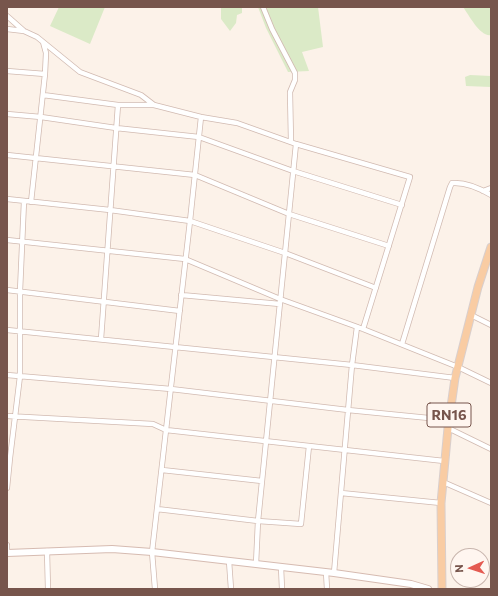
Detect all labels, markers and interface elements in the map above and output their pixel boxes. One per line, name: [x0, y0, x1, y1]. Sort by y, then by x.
road number: RN16: [427, 403, 471, 427]
north arrow: [450, 548, 490, 588]
text: N: [452, 564, 465, 573]

